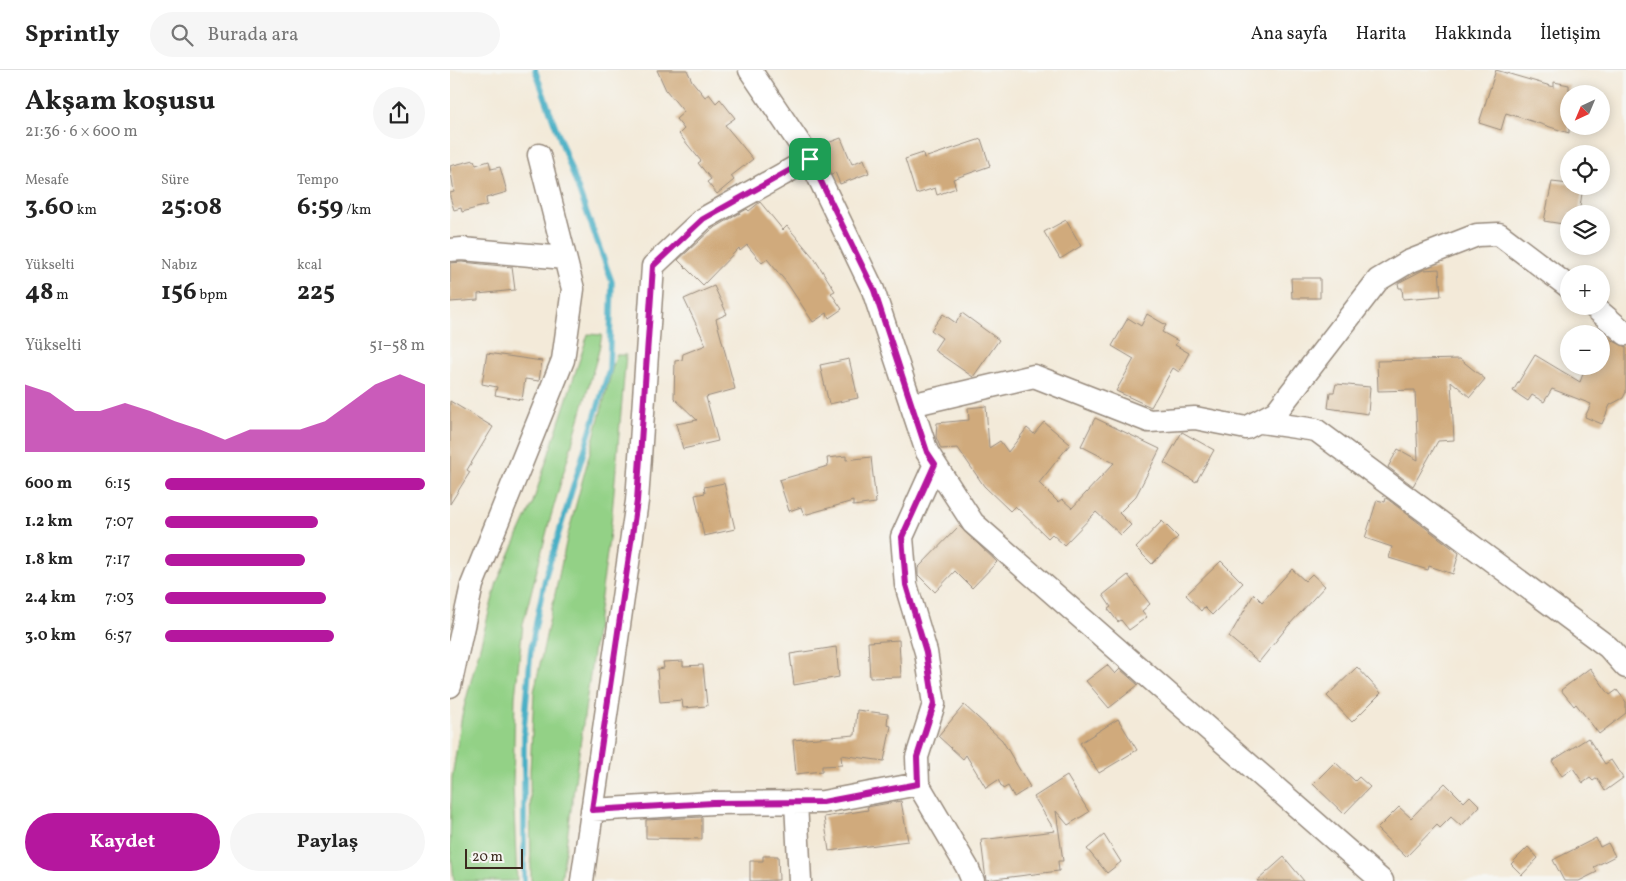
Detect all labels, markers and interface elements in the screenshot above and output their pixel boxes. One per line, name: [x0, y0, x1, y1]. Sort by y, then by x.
search box: [150, 12, 500, 57]
text: Sprintly: [25, 18, 120, 52]
icon: search: [168, 21, 196, 49]
text: Burada ara: [208, 22, 298, 48]
text: Ana sayfa: [1251, 22, 1328, 47]
text: Harita: [1356, 22, 1407, 47]
text: Hakkında: [1435, 22, 1512, 47]
text: İletişim: [1540, 22, 1601, 47]
text: Akşam koşusu: [25, 82, 215, 121]
north arrow: [1560, 85, 1610, 135]
map controls: [1560, 85, 1610, 375]
button: share: [373, 87, 425, 139]
text: 21:36 · 6 × 600 m: [25, 121, 138, 143]
pin: [789, 138, 831, 180]
icon: arrive: [796, 145, 824, 173]
button: locate: [1560, 145, 1610, 195]
text: Mesafe: [25, 171, 69, 190]
text: Süre: [161, 171, 189, 190]
text: Tempo: [297, 171, 339, 190]
text: 3.60: [25, 190, 74, 225]
text: 25:08: [161, 190, 222, 225]
text: 6:59: [297, 190, 343, 225]
text: km: [74, 201, 97, 220]
text: /km: [343, 201, 371, 220]
button: layers: [1560, 205, 1610, 255]
text: Yükselti: [25, 256, 75, 275]
text: Nabız: [161, 256, 197, 275]
text: kcal: [297, 256, 322, 275]
button: +: [1560, 265, 1610, 315]
text: 48: [25, 275, 54, 310]
text: 156: [161, 275, 197, 310]
text: 225: [297, 275, 335, 310]
text: m: [54, 286, 69, 305]
text: bpm: [197, 286, 228, 305]
button: −: [1560, 325, 1610, 375]
text: Yükselti: [25, 335, 82, 357]
text: 51–58 m: [369, 335, 425, 357]
text: 600 m: [25, 473, 72, 495]
text: 6:15: [105, 473, 131, 495]
text: 1.2 km: [25, 511, 73, 533]
text: 7:07: [105, 511, 134, 533]
text: 1.8 km: [25, 549, 73, 571]
text: 7:17: [105, 549, 131, 571]
text: 2.4 km: [25, 587, 76, 609]
text: 7:03: [105, 587, 134, 609]
text: 3.0 km: [25, 625, 76, 647]
text: 6:57: [105, 625, 132, 647]
button: Kaydet: [25, 813, 220, 871]
button: Paylaş: [230, 813, 425, 871]
scale bar: [465, 846, 522, 869]
text: 20 m: [472, 848, 503, 867]

